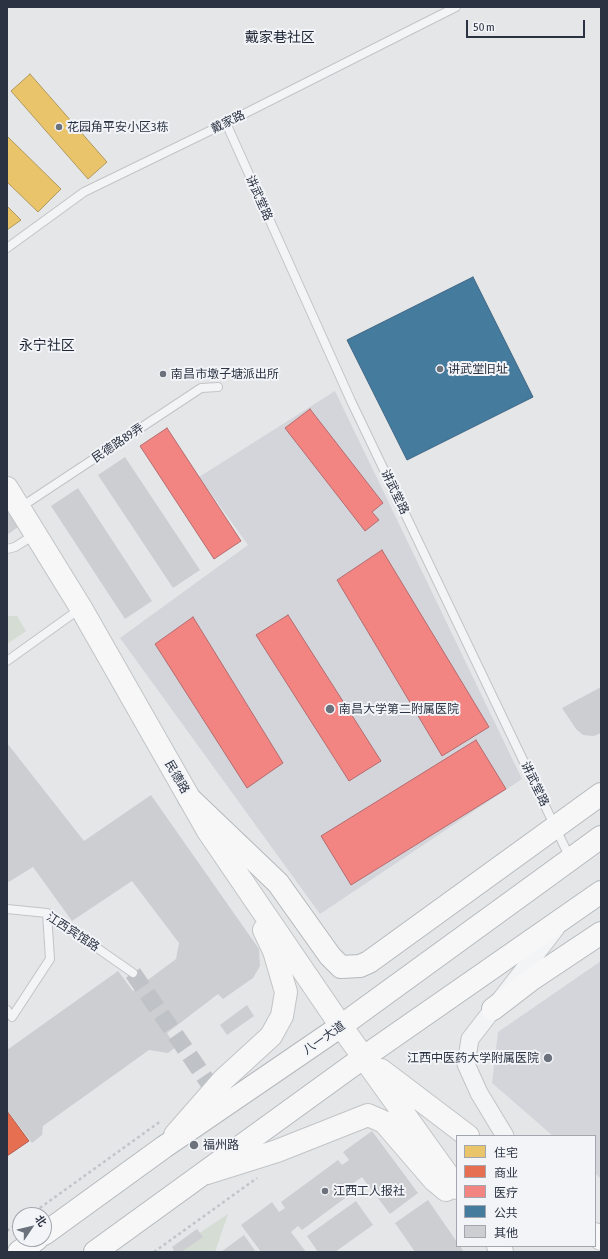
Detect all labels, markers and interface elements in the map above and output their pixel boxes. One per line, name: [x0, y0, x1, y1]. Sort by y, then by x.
scale bar: [468, 12, 587, 38]
text: 50 m: [473, 20, 495, 34]
district label: 戴家巷社区: [245, 30, 315, 46]
street label: 戴家路: [209, 108, 247, 136]
place label: 花园角平安小区3栋: [67, 120, 169, 134]
marker: 花园角平安小区3栋: [54, 122, 64, 132]
street label: 讲武堂路: [243, 173, 275, 223]
district label: 永宁社区: [19, 338, 75, 354]
place label: 讲武堂旧址: [448, 362, 508, 376]
marker: 讲武堂旧址: [435, 364, 445, 374]
place label: 南昌市墩子塘派出所: [171, 367, 279, 381]
marker: 南昌市墩子塘派出所: [158, 369, 168, 379]
street label: 民德路89弄: [89, 420, 147, 466]
street label: 讲武堂路: [378, 467, 412, 517]
place label: 南昌大学第二附属医院: [339, 702, 459, 716]
marker: 南昌大学第二附属医院: [324, 703, 336, 715]
street label: 民德路: [162, 758, 192, 796]
street label: 讲武堂路: [518, 759, 552, 809]
street label: 江西宾馆路: [44, 910, 102, 954]
street label: 八一大道: [300, 1018, 348, 1058]
place label: 江西中医药大学附属医院: [407, 1051, 539, 1065]
marker: 江西中医药大学附属医院: [542, 1052, 554, 1064]
legend: [456, 1135, 596, 1247]
place label: 福州路: [203, 1138, 239, 1152]
marker: 福州路: [188, 1139, 200, 1151]
text: 住宅: [494, 1146, 518, 1160]
text: 商业: [494, 1166, 518, 1180]
place label: 江西工人报社: [333, 1184, 405, 1198]
marker: 江西工人报社: [320, 1186, 330, 1196]
text: 医疗: [494, 1186, 518, 1200]
text: 公共: [494, 1206, 518, 1220]
north arrow: [12, 1207, 52, 1247]
text: 北: [33, 1213, 49, 1229]
text: 其他: [494, 1226, 518, 1240]

